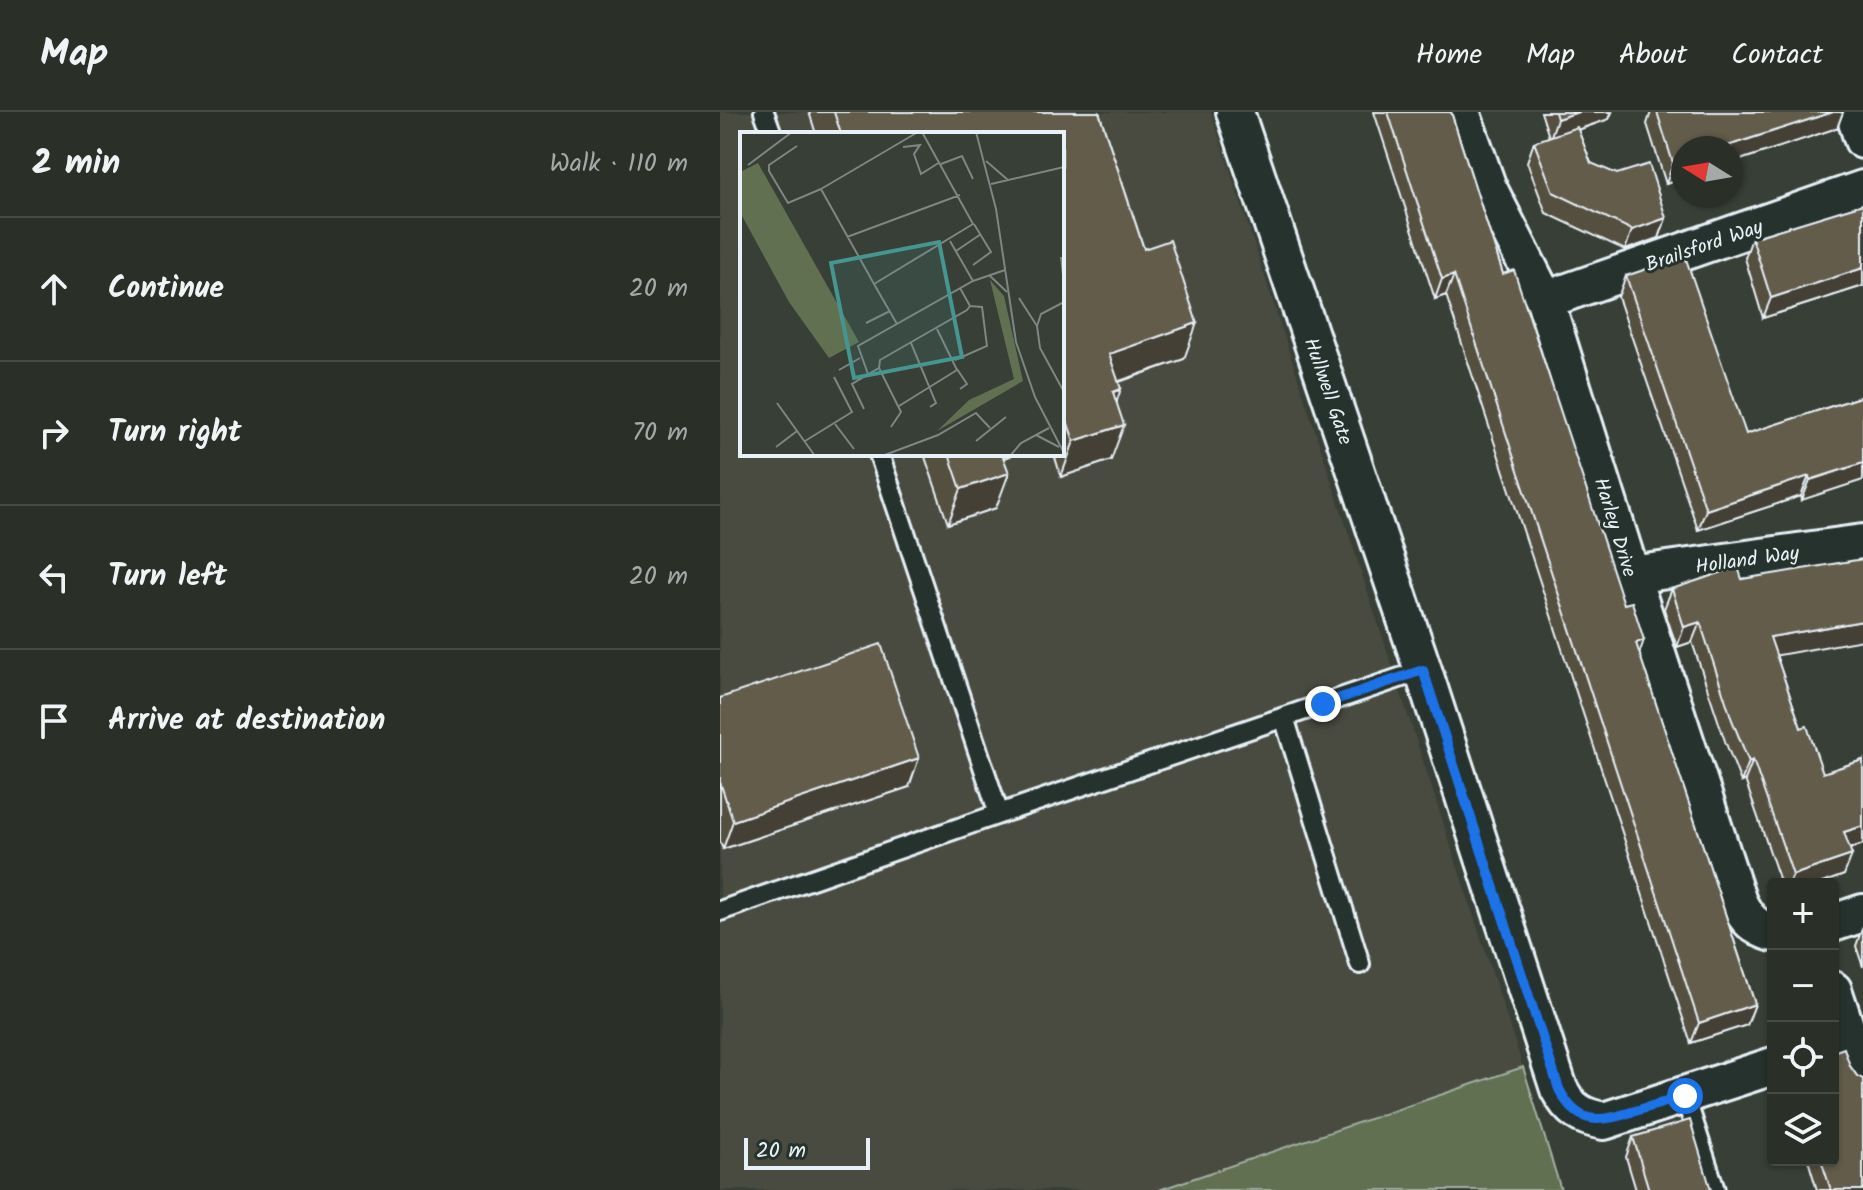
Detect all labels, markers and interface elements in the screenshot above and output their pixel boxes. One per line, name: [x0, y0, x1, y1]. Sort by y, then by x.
text: Map: [40, 25, 109, 85]
text: Home: [1416, 33, 1482, 78]
text: Map: [1526, 33, 1575, 78]
text: About: [1619, 33, 1687, 78]
text: Contact: [1731, 33, 1823, 78]
inset map: [740, 132, 1064, 456]
north arrow: [1671, 136, 1743, 208]
text: 2 min: [32, 137, 120, 191]
text: Walk · 110 m: [549, 143, 688, 185]
street label: Brailsford Way: [1642, 212, 1768, 282]
text: Continue: [108, 265, 224, 313]
icon: ahead: [32, 267, 76, 311]
text: 20 m: [629, 268, 688, 310]
street label: Hullwell Gate: [1294, 334, 1360, 450]
text: Turn right: [108, 409, 241, 457]
icon: right: [32, 411, 76, 455]
text: 70 m: [632, 412, 688, 454]
street label: Harley Drive: [1584, 474, 1644, 581]
street label: Holland Way: [1693, 538, 1802, 584]
text: Turn left: [108, 553, 227, 601]
icon: left: [32, 555, 76, 599]
text: 20 m: [629, 556, 688, 598]
route end: [1305, 686, 1341, 722]
text: Arrive at destination: [108, 697, 385, 745]
icon: arrive: [32, 699, 76, 743]
map controls: [1767, 878, 1839, 1166]
button: +: [1767, 878, 1839, 950]
button: −: [1767, 950, 1839, 1022]
button: locate: [1767, 1022, 1839, 1094]
route start: [1667, 1078, 1703, 1114]
button: layers: [1767, 1094, 1839, 1166]
scale bar: [744, 1134, 870, 1170]
text: 20 m: [756, 1134, 806, 1169]

